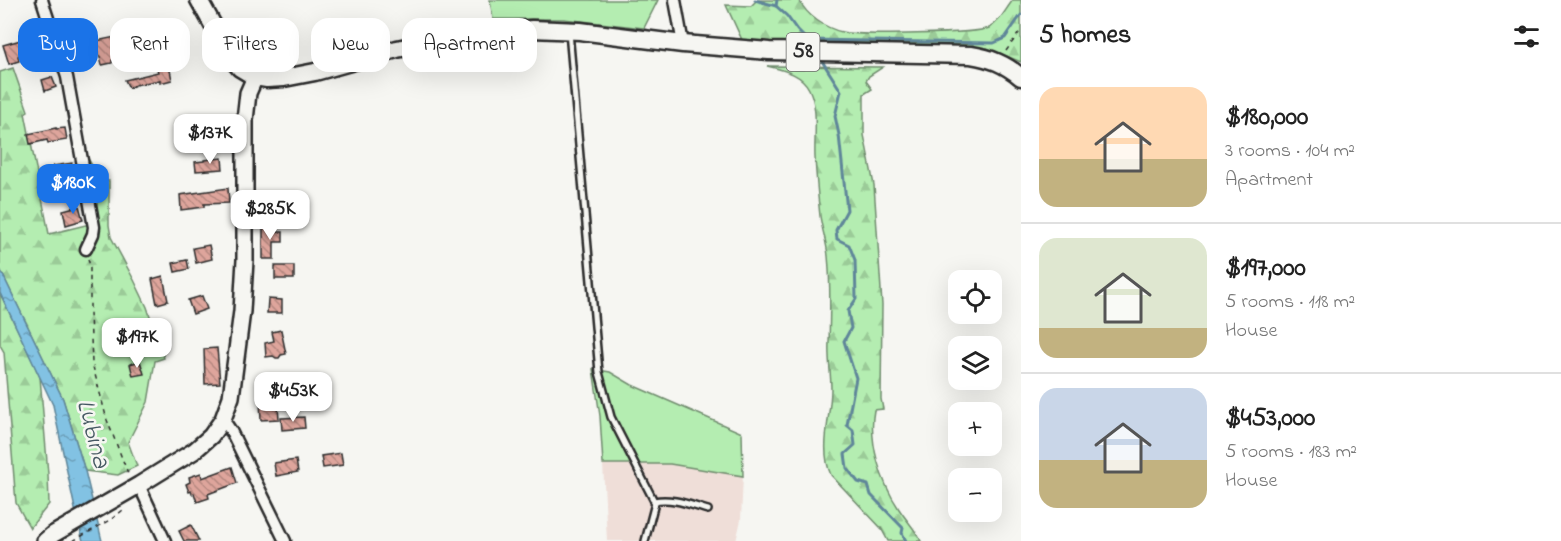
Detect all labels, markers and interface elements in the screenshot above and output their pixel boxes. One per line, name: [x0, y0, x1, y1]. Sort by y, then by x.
text: 5 homes: [1039, 17, 1131, 55]
chip: Buy: [18, 18, 98, 72]
chip: Rent: [110, 18, 190, 72]
chip: Filters: [202, 18, 299, 72]
chip: New: [311, 18, 390, 72]
chip: Apartment: [402, 18, 537, 72]
icon: filters: [1510, 20, 1543, 53]
road number: 58: [786, 33, 820, 71]
text: $180,000: [1225, 99, 1308, 137]
icon: home: [1087, 111, 1159, 183]
pin: $137K: [168, 114, 252, 165]
text: $137K: [188, 119, 232, 148]
text: 3 rooms · 104 m²: [1225, 137, 1355, 166]
pin: $180K: [31, 164, 115, 215]
text: Apartment: [1225, 166, 1313, 195]
text: $180K: [51, 169, 95, 198]
pin: $285K: [228, 190, 312, 241]
text: $285K: [245, 195, 295, 224]
text: $197,000: [1225, 250, 1306, 288]
icon: home: [1087, 262, 1159, 334]
map controls: [948, 270, 1002, 522]
button: locate: [948, 270, 1002, 324]
text: 5 rooms · 118 m²: [1225, 288, 1355, 317]
text: House: [1225, 317, 1278, 346]
pin: $197K: [95, 318, 179, 369]
text: $197K: [116, 323, 158, 352]
button: layers: [948, 336, 1002, 390]
pin: $453K: [251, 372, 335, 423]
text: $453K: [268, 377, 318, 406]
water label: Lubina: [65, 395, 120, 473]
text: $453,000: [1225, 400, 1315, 438]
button: +: [948, 402, 1002, 456]
icon: home: [1087, 412, 1159, 484]
text: 5 rooms · 183 m²: [1225, 438, 1357, 467]
text: House: [1225, 467, 1278, 496]
button: −: [948, 468, 1002, 522]

